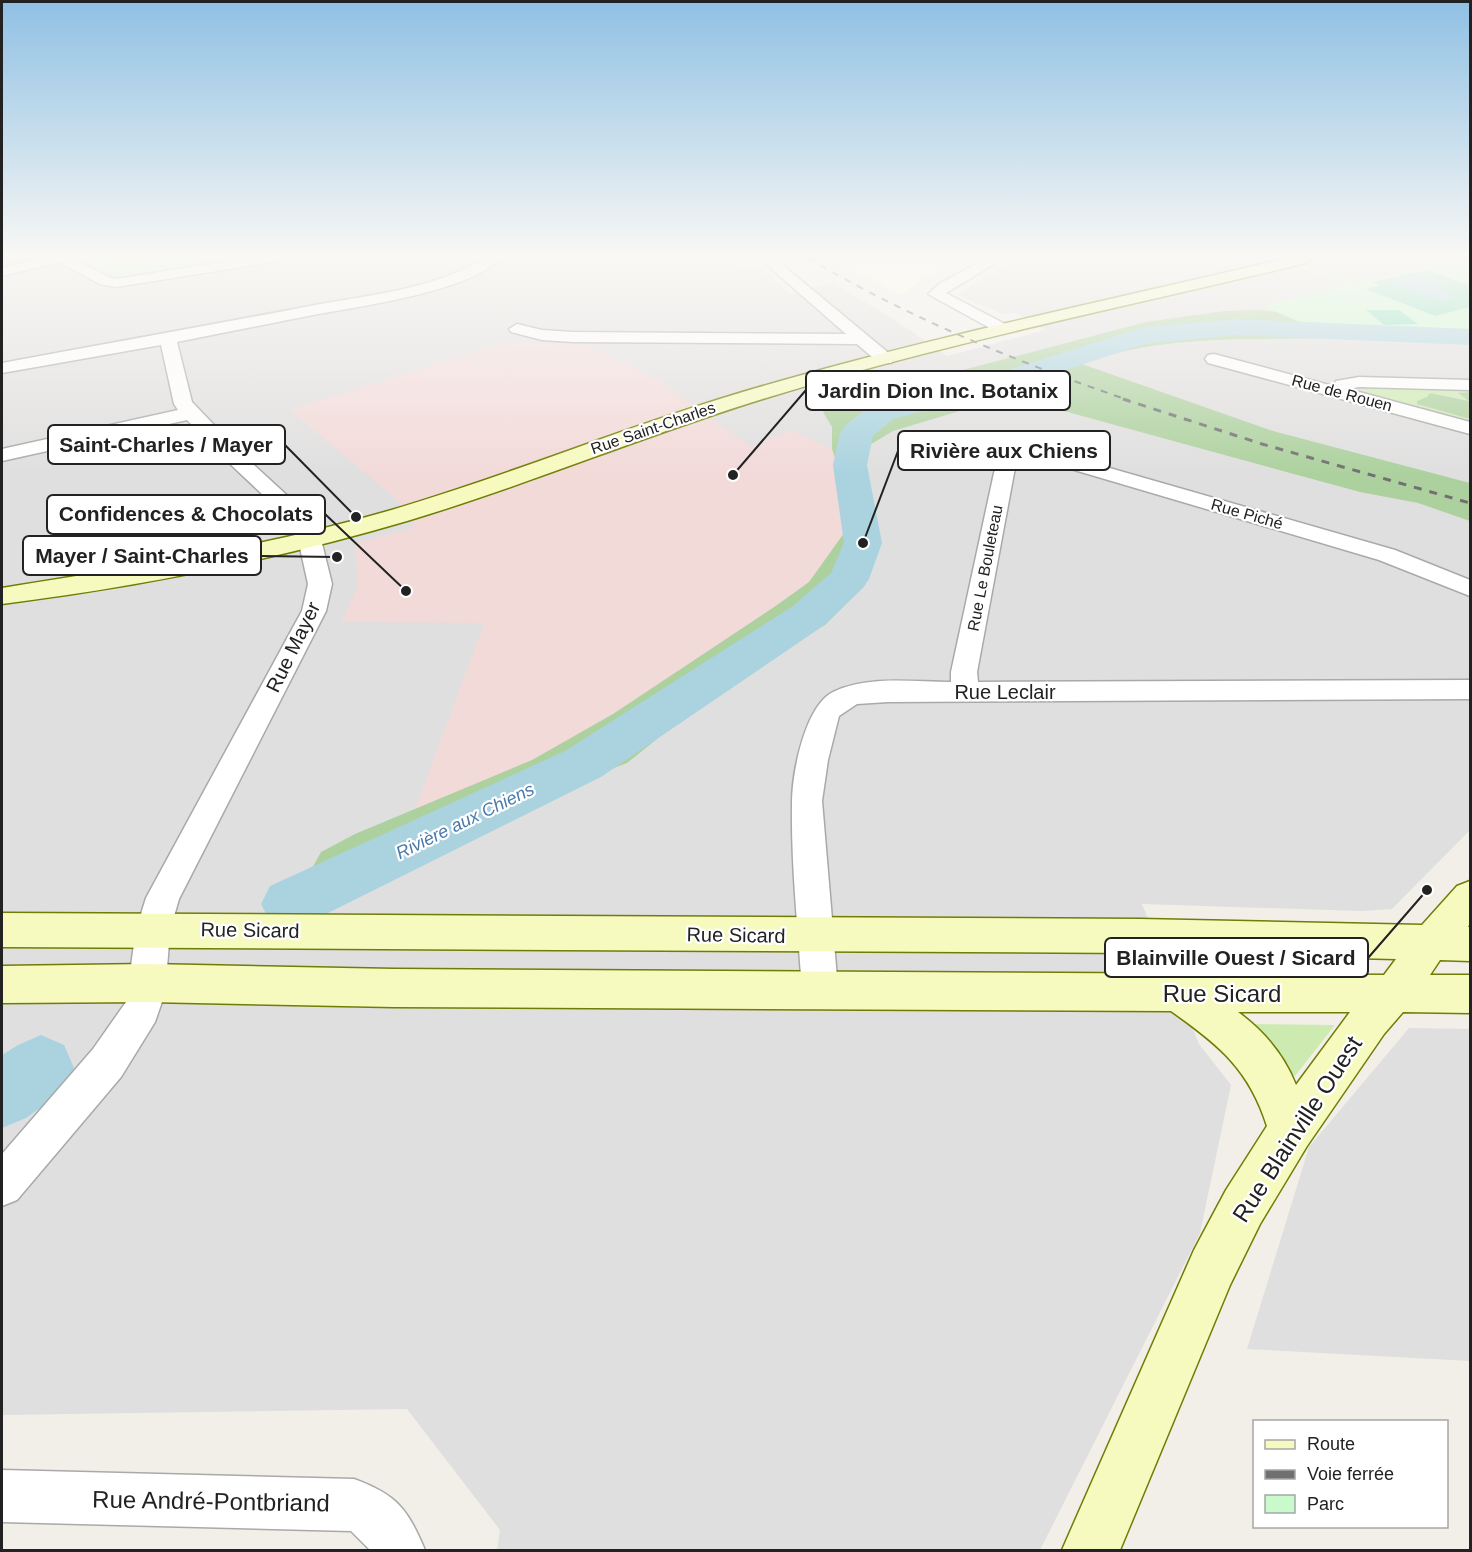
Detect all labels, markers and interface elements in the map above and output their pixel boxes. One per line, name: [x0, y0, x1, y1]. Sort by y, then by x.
callout: Jardin Dion Inc. Botanix: [806, 371, 1070, 410]
street label: Rue de Rouen: [1290, 371, 1394, 415]
text: Jardin Dion Inc. Botanix: [818, 379, 1058, 402]
street label: Rue Saint-Charles: [588, 399, 718, 457]
callout: Saint-Charles / Mayer: [48, 425, 285, 464]
callout: Rivière aux Chiens: [898, 431, 1110, 470]
text: Saint-Charles / Mayer: [59, 433, 273, 456]
text: Rivière aux Chiens: [910, 439, 1098, 462]
callout: Confidences & Chocolats: [47, 495, 325, 534]
street label: Rue Piché: [1209, 496, 1285, 532]
text: Confidences & Chocolats: [59, 502, 313, 525]
street label: Rue Le Bouleteau: [964, 504, 1006, 632]
callout: Mayer / Saint-Charles: [23, 536, 261, 575]
text: Mayer / Saint-Charles: [35, 544, 249, 567]
street label: Rue Mayer: [262, 598, 324, 696]
street label: Rue Leclair: [954, 681, 1056, 703]
water label: Rivière aux Chiens: [393, 779, 537, 863]
street label: Rue Sicard: [200, 918, 300, 942]
street label: Rue Sicard: [686, 923, 786, 947]
callout: Blainville Ouest / Sicard: [1105, 938, 1368, 977]
text: Blainville Ouest / Sicard: [1116, 946, 1356, 969]
street label: Rue Sicard: [1163, 980, 1281, 1007]
street label: Rue Blainville Ouest: [1227, 1031, 1367, 1227]
legend: [1253, 1420, 1448, 1528]
text: Route: [1307, 1434, 1355, 1454]
text: Voie ferrée: [1307, 1464, 1394, 1484]
street label: Rue André-Pontbriand: [92, 1485, 330, 1517]
text: Parc: [1307, 1494, 1344, 1514]

